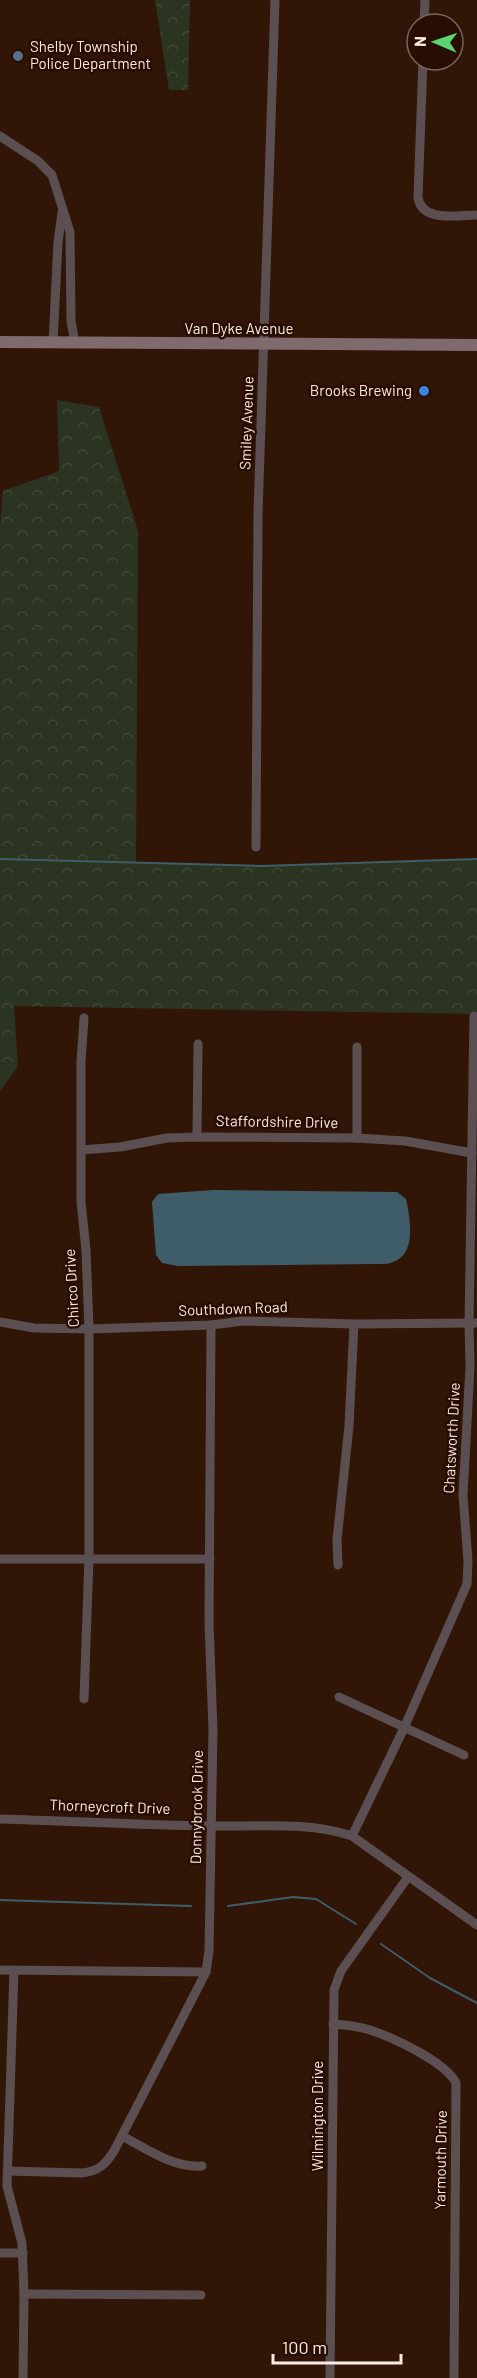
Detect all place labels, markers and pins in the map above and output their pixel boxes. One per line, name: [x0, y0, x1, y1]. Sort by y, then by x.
place label: Shelby Township Police Department: [30, 37, 151, 72]
marker: Shelby Township Police Department: [11, 49, 25, 63]
place label: Brooks Brewing: [310, 381, 412, 399]
marker: Brooks Brewing: [417, 384, 431, 398]

